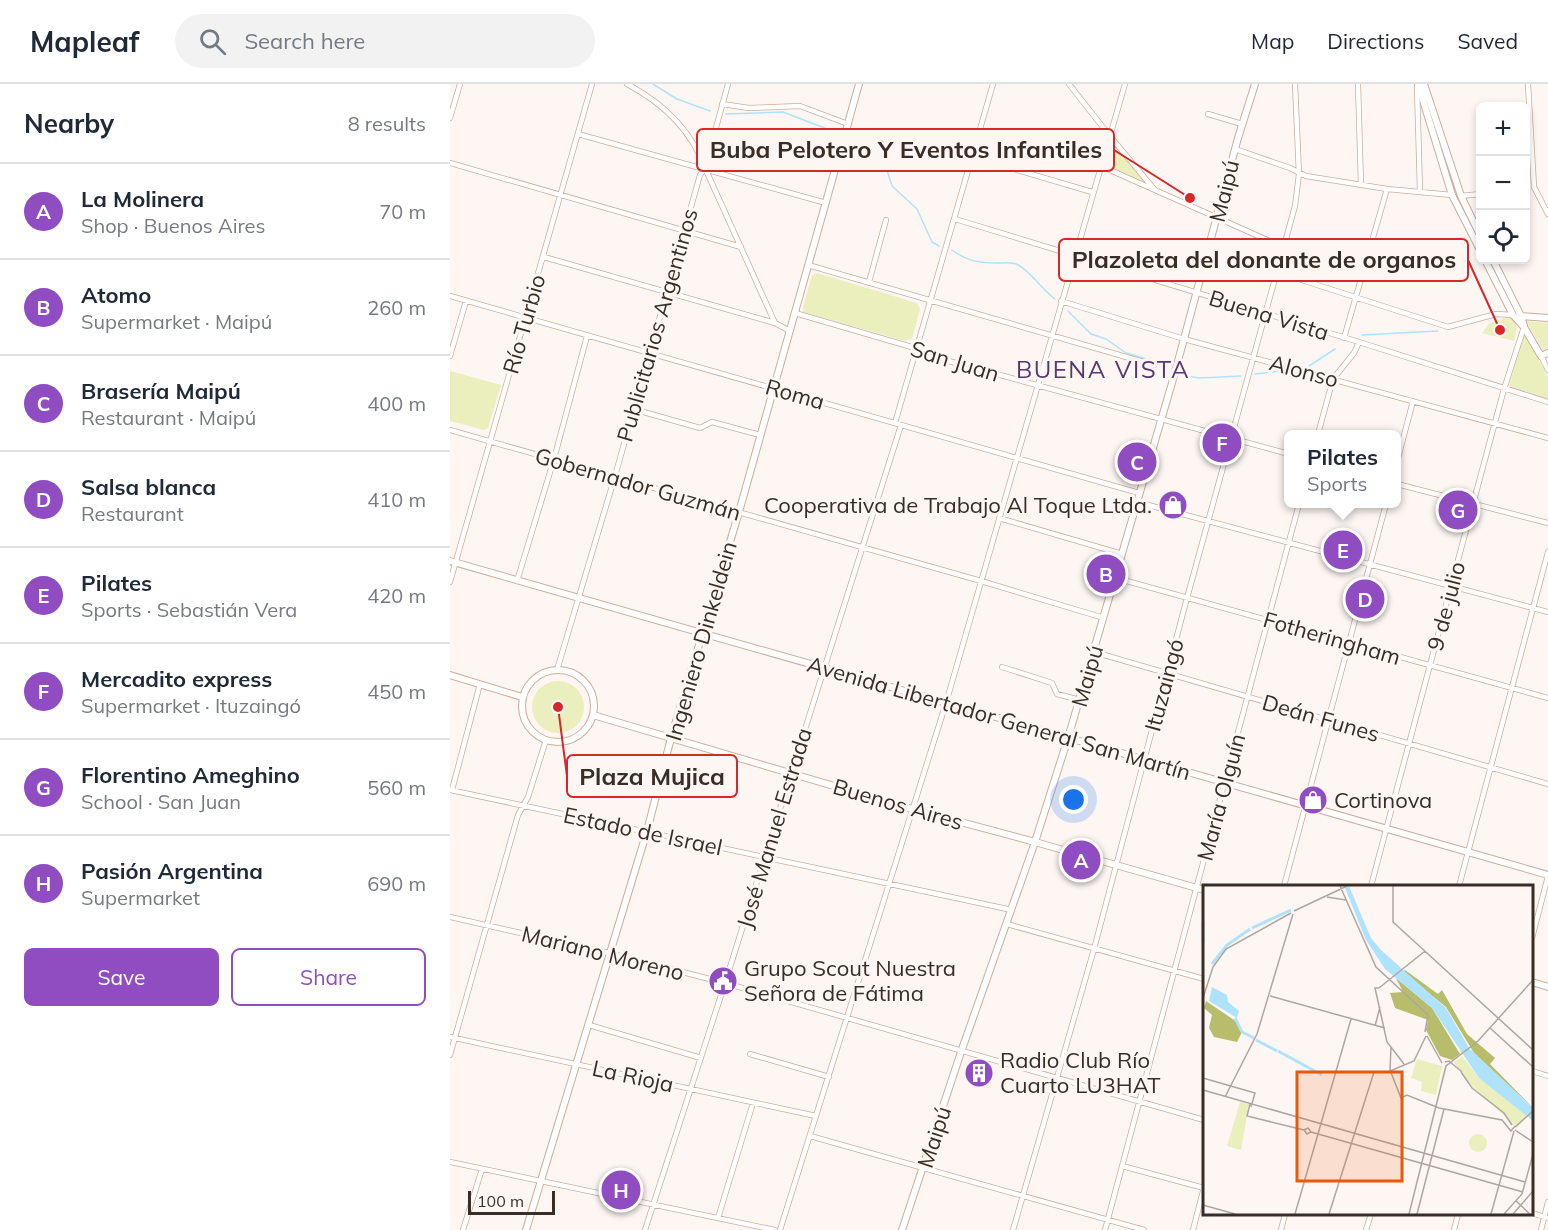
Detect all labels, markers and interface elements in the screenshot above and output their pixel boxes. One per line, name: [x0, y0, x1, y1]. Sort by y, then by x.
search box: [175, 14, 595, 68]
text: Mapleaf: [30, 24, 139, 59]
icon: search: [196, 25, 229, 58]
text: Search here: [244, 27, 365, 55]
text: Map: [1251, 28, 1294, 54]
text: Directions: [1327, 28, 1424, 54]
text: Saved: [1457, 28, 1518, 54]
map controls: [1476, 102, 1530, 264]
button: +: [1476, 102, 1530, 156]
text: Nearby: [24, 107, 114, 140]
text: 8 results: [348, 111, 426, 136]
callout: Buba Pelotero Y Eventos Infantiles: [697, 129, 1114, 171]
text: Buba Pelotero Y Eventos Infantiles: [710, 134, 1102, 164]
button: −: [1476, 156, 1530, 210]
street label: Maipú: [1203, 157, 1245, 225]
text: La Molinera: [81, 185, 204, 213]
text: A: [36, 199, 51, 224]
text: 70 m: [379, 199, 426, 224]
street label: Publicitarios Argentinos: [610, 205, 704, 445]
button: locate: [1476, 210, 1530, 264]
text: Shop · Buenos Aires: [81, 213, 265, 238]
callout: Plazoleta del donante de organos: [1059, 239, 1468, 281]
text: Plazoleta del donante de organos: [1072, 244, 1456, 274]
street label: Río Turbio: [496, 271, 552, 377]
text: Atomo: [81, 281, 151, 309]
street label: Buena Vista: [1206, 284, 1332, 346]
text: B: [37, 295, 50, 320]
text: 260 m: [367, 295, 426, 320]
text: Supermarket · Maipú: [81, 309, 272, 334]
street label: San Juan: [907, 334, 1003, 388]
street label: Alonso: [1266, 348, 1342, 394]
district label: BUENA VISTA: [1016, 354, 1190, 384]
street label: Roma: [762, 372, 828, 416]
text: Brasería Maipú: [81, 377, 241, 405]
text: C: [37, 391, 50, 416]
text: 400 m: [367, 391, 426, 416]
text: Restaurant · Maipú: [81, 405, 256, 430]
pin: F: [1202, 420, 1242, 466]
popup: [1284, 430, 1401, 508]
pin: C: [1118, 440, 1156, 484]
street label: Gobernador Guzmán: [532, 441, 744, 527]
text: Pilates: [1307, 443, 1378, 471]
text: Sports: [1307, 471, 1368, 496]
text: Salsa blanca: [81, 473, 216, 501]
text: D: [36, 487, 51, 512]
text: 410 m: [367, 487, 426, 512]
pin: G: [1438, 488, 1478, 532]
shop icon: Cooperativa de Trabajo Al Toque Ltda.: [1157, 489, 1189, 521]
place label: Cooperativa de Trabajo Al Toque Ltda.: [764, 491, 1152, 519]
text: Restaurant: [81, 501, 184, 526]
pin: E: [1324, 528, 1362, 572]
street label: Ingeniero Dinkeldein: [659, 538, 743, 744]
pin: B: [1086, 552, 1126, 596]
street label: 9 de julio: [1421, 559, 1471, 653]
text: Pilates: [81, 569, 152, 597]
pin: D: [1346, 576, 1384, 622]
text: E: [38, 583, 49, 608]
text: 420 m: [367, 583, 426, 608]
text: Sports · Sebastián Vera: [81, 597, 297, 622]
street label: Fotheringham: [1260, 605, 1404, 671]
street label: Ituzaingó: [1138, 636, 1190, 734]
street label: Maipú: [1065, 642, 1109, 710]
street label: Avenida Libertador General San Martín: [804, 650, 1194, 786]
text: Mercadito express: [81, 665, 272, 693]
text: F: [38, 679, 49, 704]
text: 450 m: [367, 679, 426, 704]
street label: Deán Funes: [1259, 688, 1383, 748]
text: Supermarket · Ituzaingó: [81, 693, 301, 718]
street label: José Manuel Estrada: [730, 725, 818, 931]
street label: María Olguín: [1191, 730, 1251, 864]
callout: Plaza Mujica: [567, 755, 737, 797]
text: Florentino Ameghino: [81, 761, 300, 789]
text: Plaza Mujica: [579, 761, 725, 791]
street label: Buenos Aires: [830, 772, 966, 836]
text: G: [36, 775, 51, 800]
text: 560 m: [367, 775, 426, 800]
shop icon: Cortinova: [1297, 784, 1329, 816]
your location: [1059, 785, 1088, 814]
place label: Cortinova: [1334, 786, 1432, 814]
text: School · San Juan: [81, 789, 241, 814]
street label: Estado de Israel: [561, 800, 725, 862]
pin: A: [1062, 838, 1100, 882]
text: Pasión Argentina: [81, 857, 263, 885]
text: H: [36, 871, 51, 896]
text: 690 m: [367, 871, 426, 896]
text: Supermarket: [81, 885, 200, 910]
inset map: [1203, 885, 1533, 1215]
street label: Mariano Moreno: [519, 919, 687, 987]
button: Save: [24, 948, 219, 1006]
button: Share: [231, 948, 426, 1006]
place label: Grupo Scout Nuestra Señora de Fátima: [744, 954, 956, 1007]
public building icon: Grupo Scout Nuestra Señora de Fátima: [707, 965, 739, 997]
place label: Radio Club Río Cuarto LU3HAT: [1000, 1046, 1160, 1099]
street label: La Rioja: [590, 1054, 676, 1098]
building icon: Radio Club Río Cuarto LU3HAT: [963, 1057, 995, 1089]
street label: Maipú: [911, 1103, 957, 1171]
pin: H: [602, 1168, 640, 1212]
scale bar: [468, 1188, 555, 1216]
text: 100 m: [477, 1191, 524, 1211]

